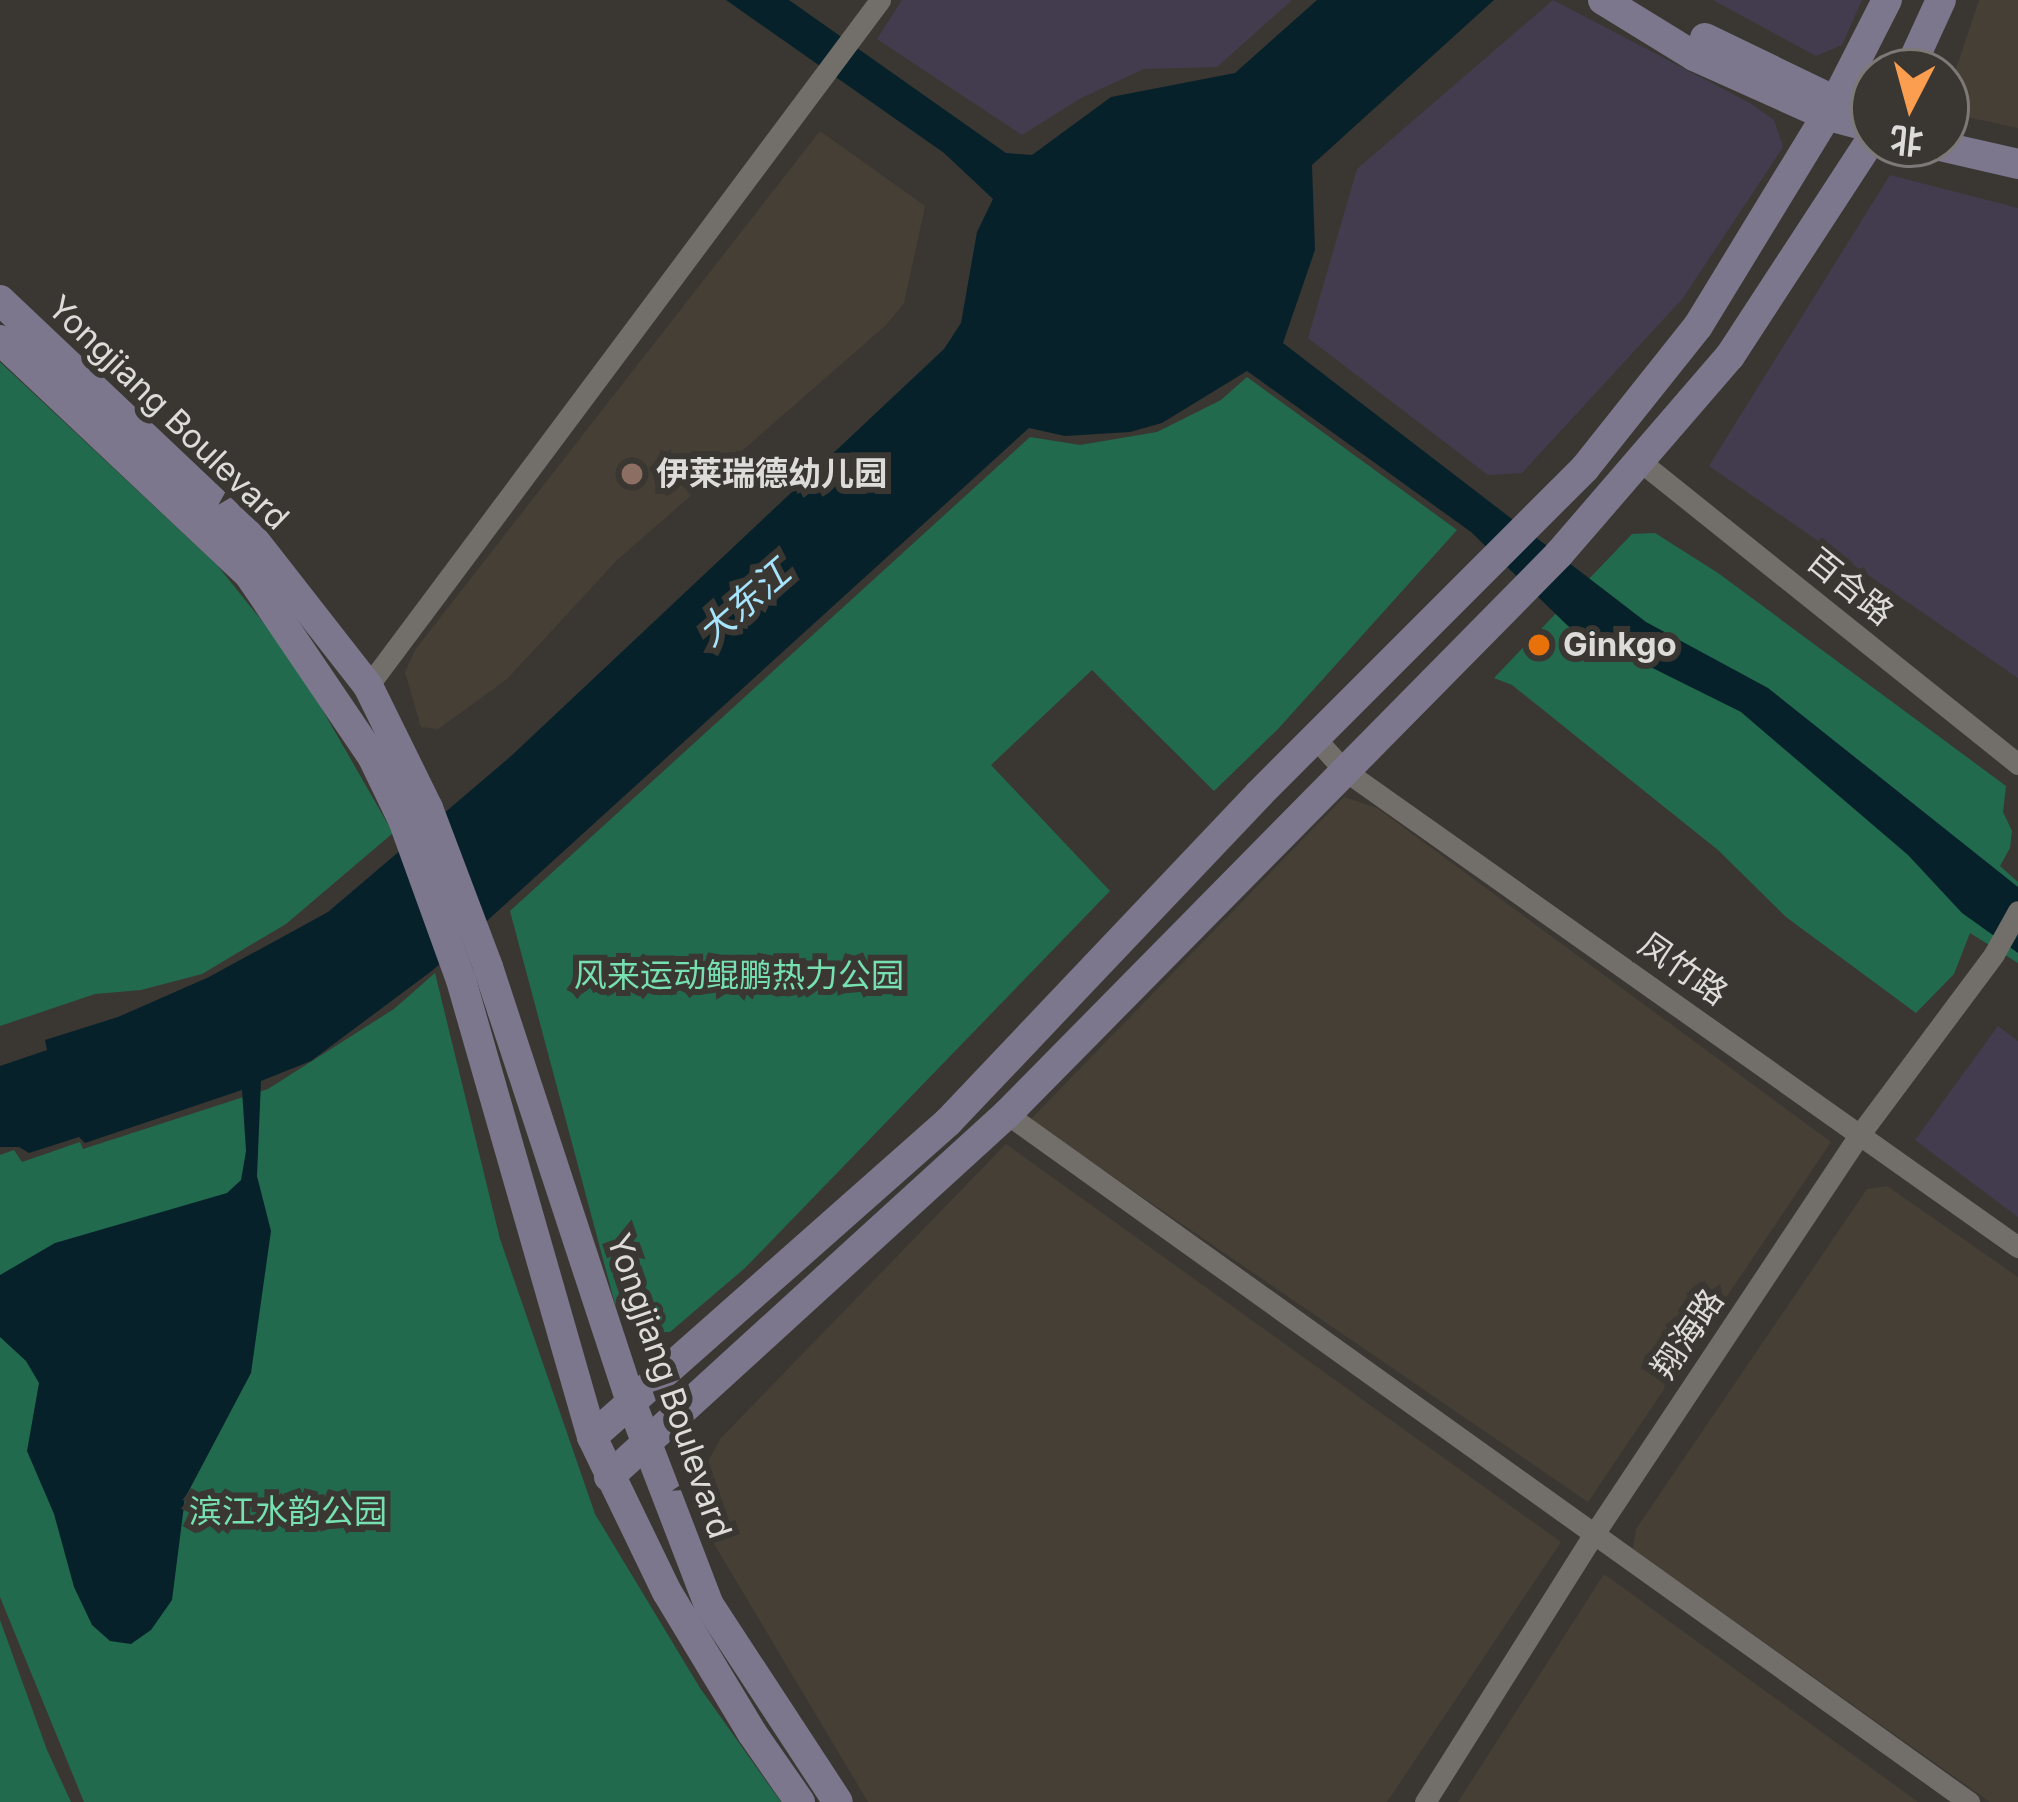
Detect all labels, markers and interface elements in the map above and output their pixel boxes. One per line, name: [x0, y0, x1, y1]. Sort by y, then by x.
north arrow: [1850, 48, 1970, 168]
text: 北: [1888, 119, 1925, 162]
street label: Yongjiang Boulevard: [39, 288, 297, 538]
place label: 伊莱瑞德幼儿园: [656, 454, 887, 494]
marker: 伊莱瑞德幼儿园: [619, 461, 645, 487]
street label: 百合路: [1799, 540, 1901, 634]
water label: 大东江: [689, 551, 799, 655]
place label: Ginkgo: [1563, 625, 1677, 665]
marker: Ginkgo: [1526, 632, 1552, 658]
street label: 凤竹路: [1631, 924, 1735, 1014]
park label: 风来运动鲲鹏热力公园: [574, 956, 904, 996]
street label: Yongjiang Boulevard: [598, 1229, 740, 1543]
street label: 翔海路: [1644, 1282, 1732, 1386]
park label: 滨江水韵公园: [189, 1492, 387, 1532]

